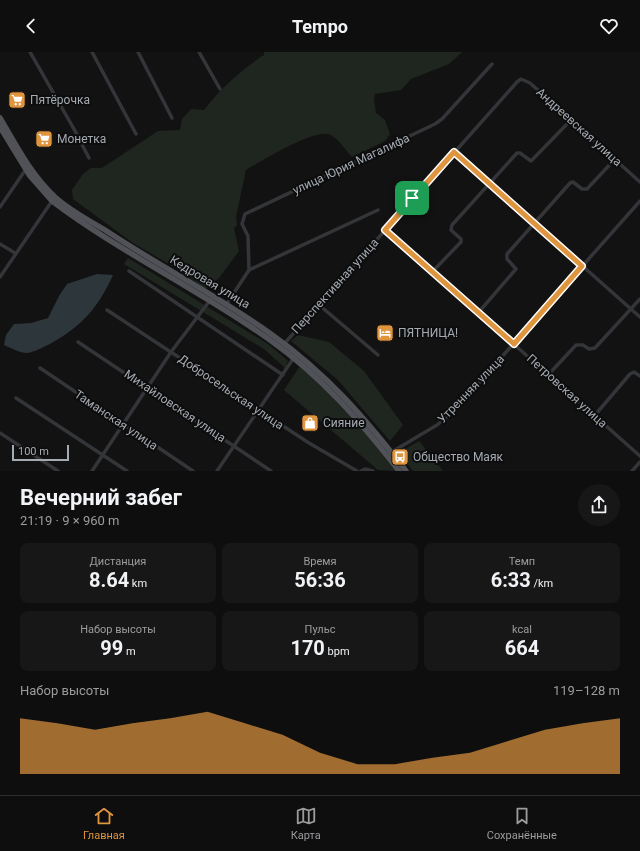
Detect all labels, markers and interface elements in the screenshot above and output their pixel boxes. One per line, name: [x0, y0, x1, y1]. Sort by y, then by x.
icon: back: [20, 15, 42, 37]
icon: heart: [598, 15, 620, 37]
text: Tempo: [292, 16, 348, 37]
street label: Андреевская улица: [533, 85, 625, 169]
supermarket icon: Пятёрочка: [7, 90, 27, 110]
place label: Пятёрочка: [30, 93, 90, 107]
supermarket icon: Монетка: [34, 129, 54, 149]
street label: улица Юрия Магалифа: [290, 131, 412, 197]
place label: Монетка: [57, 132, 106, 146]
pin: [395, 181, 429, 215]
icon: arrive: [401, 187, 423, 209]
street label: Перспективная улица: [289, 236, 381, 336]
street label: Кедровая улица: [168, 253, 252, 311]
hotel icon: ПЯТНИЦА!: [375, 323, 395, 343]
place label: ПЯТНИЦА!: [398, 326, 458, 340]
street label: Петровская улица: [524, 351, 610, 431]
street label: Добросельская улица: [176, 352, 286, 432]
street label: Утренняя улица: [435, 352, 507, 426]
street label: Михайловская улица: [122, 367, 228, 445]
street label: Таманская улица: [72, 387, 160, 453]
shop icon: Сияние: [300, 413, 320, 433]
place label: Сияние: [323, 416, 365, 430]
scale bar: [12, 443, 69, 462]
text: 100 m: [18, 445, 49, 458]
bus stop icon: Общество Маяк: [390, 447, 410, 467]
place label: Общество Маяк: [413, 450, 503, 464]
button: share: [578, 484, 620, 526]
text: Вечерний забег: [20, 485, 182, 510]
text: 21:19 · 9 × 960 m: [20, 513, 119, 528]
text: Дистанция: [90, 555, 146, 568]
text: Время: [303, 555, 337, 568]
text: Темп: [509, 555, 535, 568]
text: 8.64: [89, 568, 129, 592]
text: 56:36: [294, 568, 346, 592]
text: 6:33: [491, 568, 531, 592]
text: km: [129, 577, 147, 590]
text: /km: [531, 577, 553, 590]
text: Набор высоты: [80, 623, 156, 636]
text: Пульс: [305, 623, 335, 636]
text: kcal: [512, 623, 532, 636]
text: 99: [100, 636, 123, 660]
text: 170: [290, 636, 325, 660]
text: 664: [505, 636, 539, 660]
text: m: [123, 645, 136, 658]
text: bpm: [325, 645, 350, 658]
text: Набор высоты: [20, 683, 109, 698]
text: 119–128 m: [553, 683, 620, 698]
tab: Главная: [83, 805, 125, 842]
tab: Карта: [291, 805, 321, 842]
tab: Сохранённые: [487, 805, 557, 842]

